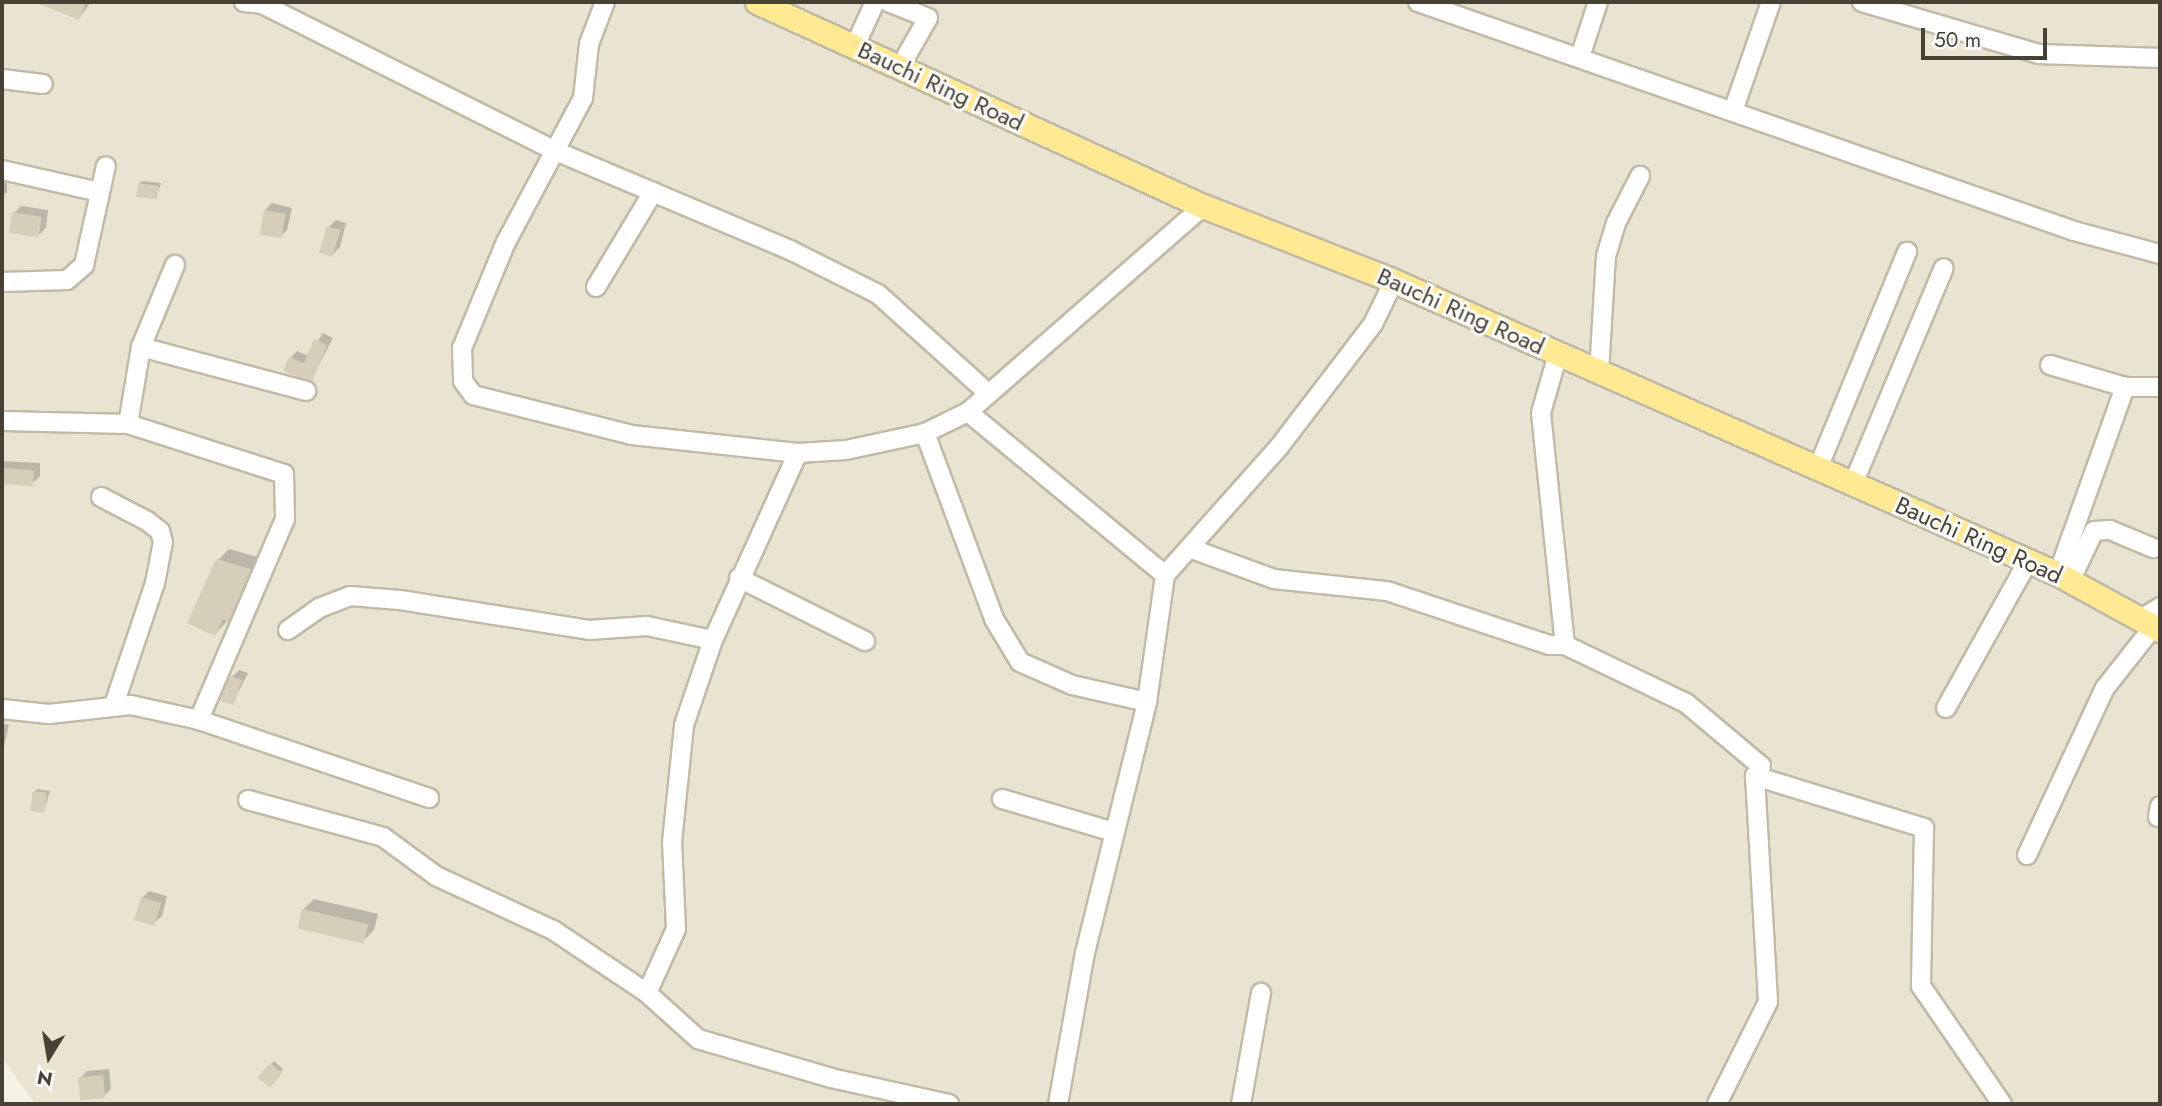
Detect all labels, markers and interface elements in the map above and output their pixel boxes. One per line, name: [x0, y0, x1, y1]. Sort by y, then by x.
scale bar: [1924, 14, 2050, 58]
text: 50 m: [1934, 25, 1981, 55]
street label: Bauchi Ring Road: [853, 35, 1029, 137]
street label: Bauchi Ring Road: [1373, 261, 1549, 361]
street label: Bauchi Ring Road: [1891, 490, 2067, 590]
north arrow: [14, 1022, 84, 1092]
text: N: [35, 1063, 55, 1093]

